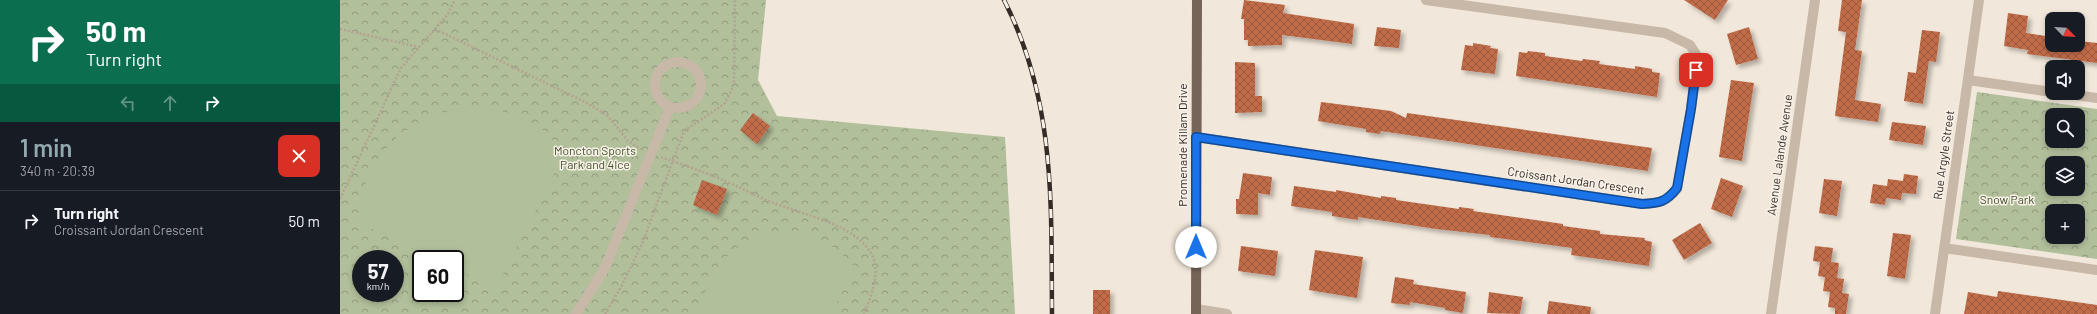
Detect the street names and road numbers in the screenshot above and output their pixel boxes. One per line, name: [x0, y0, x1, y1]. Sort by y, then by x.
street label: Promenade Killam Drive: [1175, 83, 1189, 207]
street label: Avenue Lalande Avenue: [1764, 93, 1794, 216]
street label: Rue Argyle Street: [1930, 109, 1956, 201]
street label: Croissant Jordan Crescent: [1507, 163, 1646, 197]

